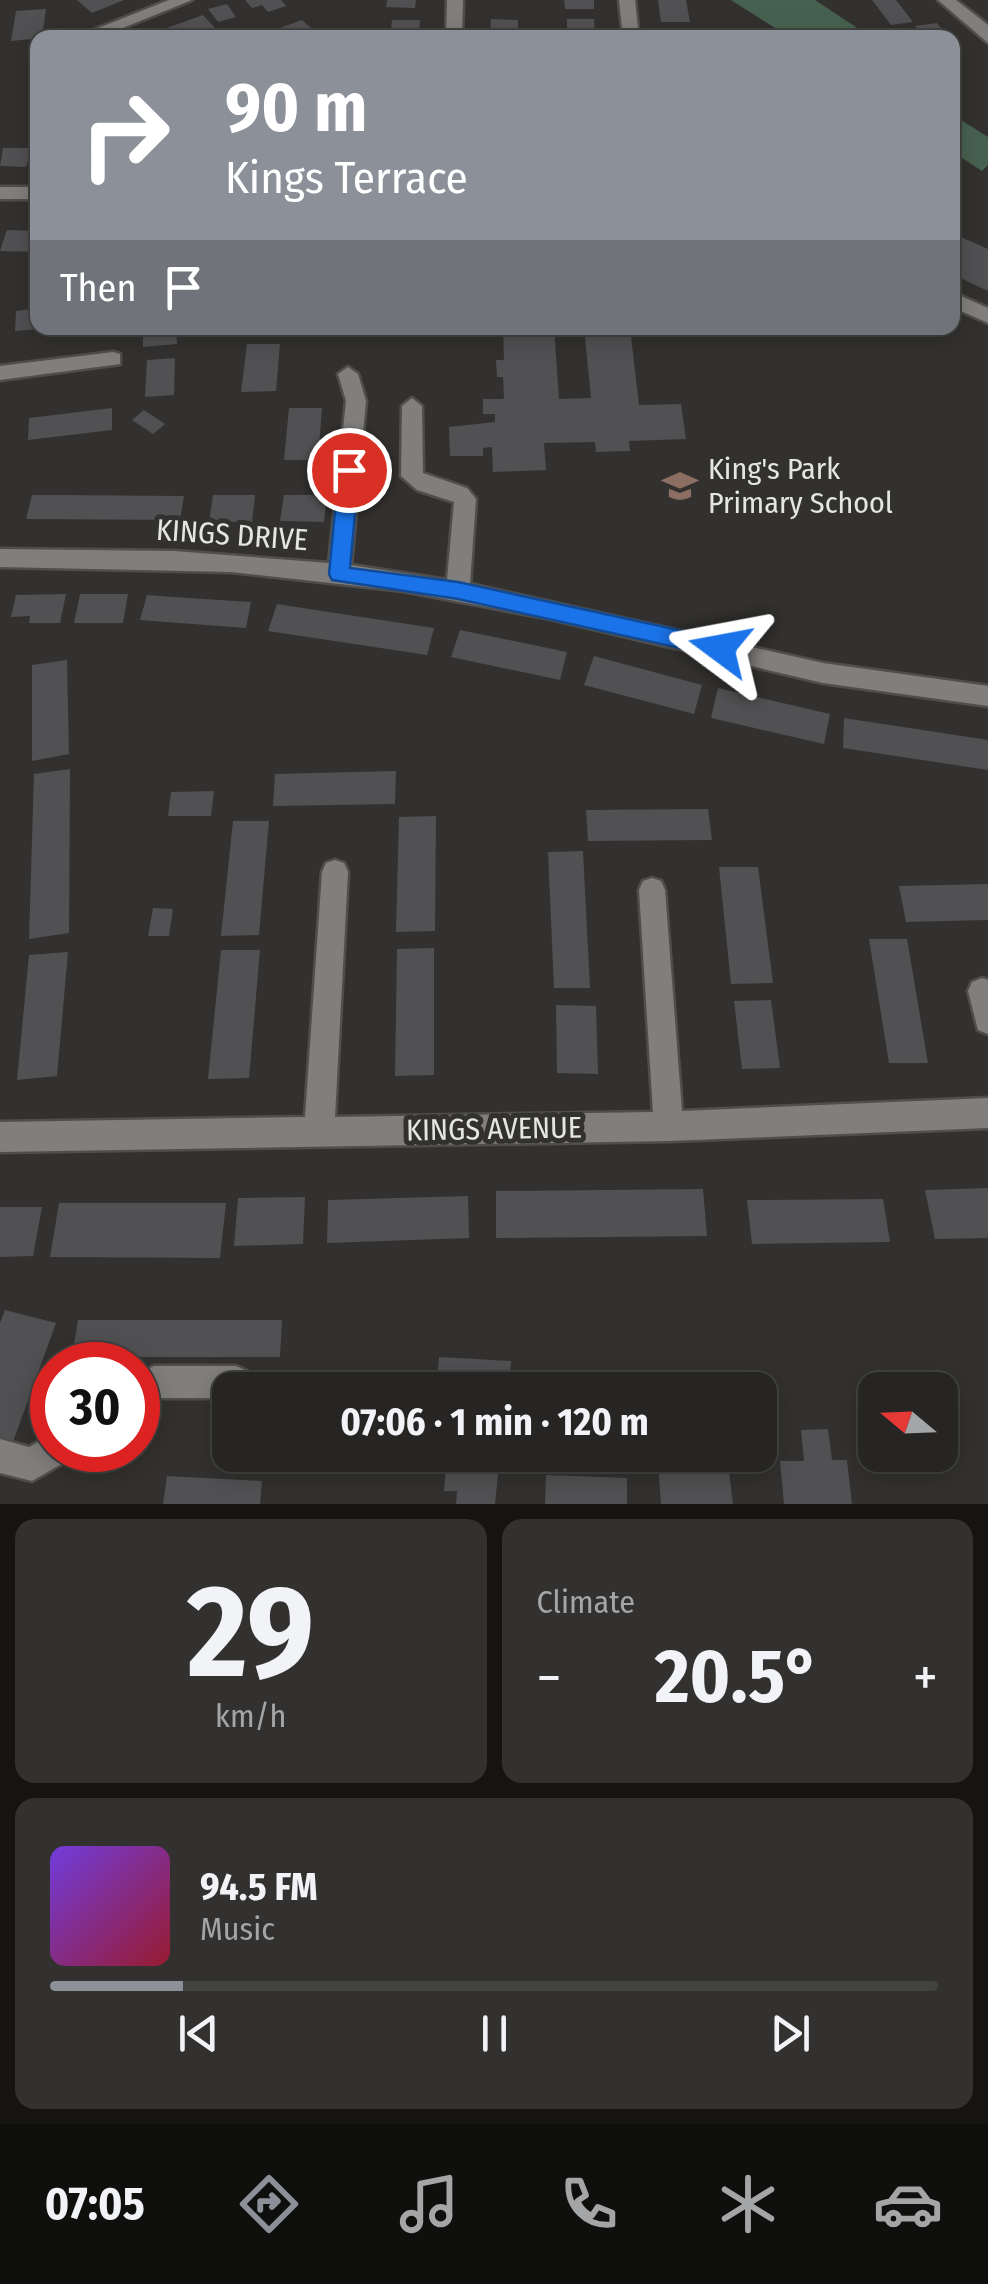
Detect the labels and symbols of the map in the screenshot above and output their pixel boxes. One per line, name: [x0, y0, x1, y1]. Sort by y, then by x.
pin: [307, 428, 392, 513]
place label: King's Park Primary School: [708, 451, 893, 521]
school or university icon: King's Park Primary School: [661, 467, 699, 505]
street label: KINGS DRIVE: [155, 512, 309, 558]
position arrow: [668, 596, 772, 700]
street label: KINGS AVENUE: [406, 1109, 582, 1149]
speed limit sign: 30: [30, 1342, 160, 1472]
north arrow: [858, 1372, 958, 1472]

